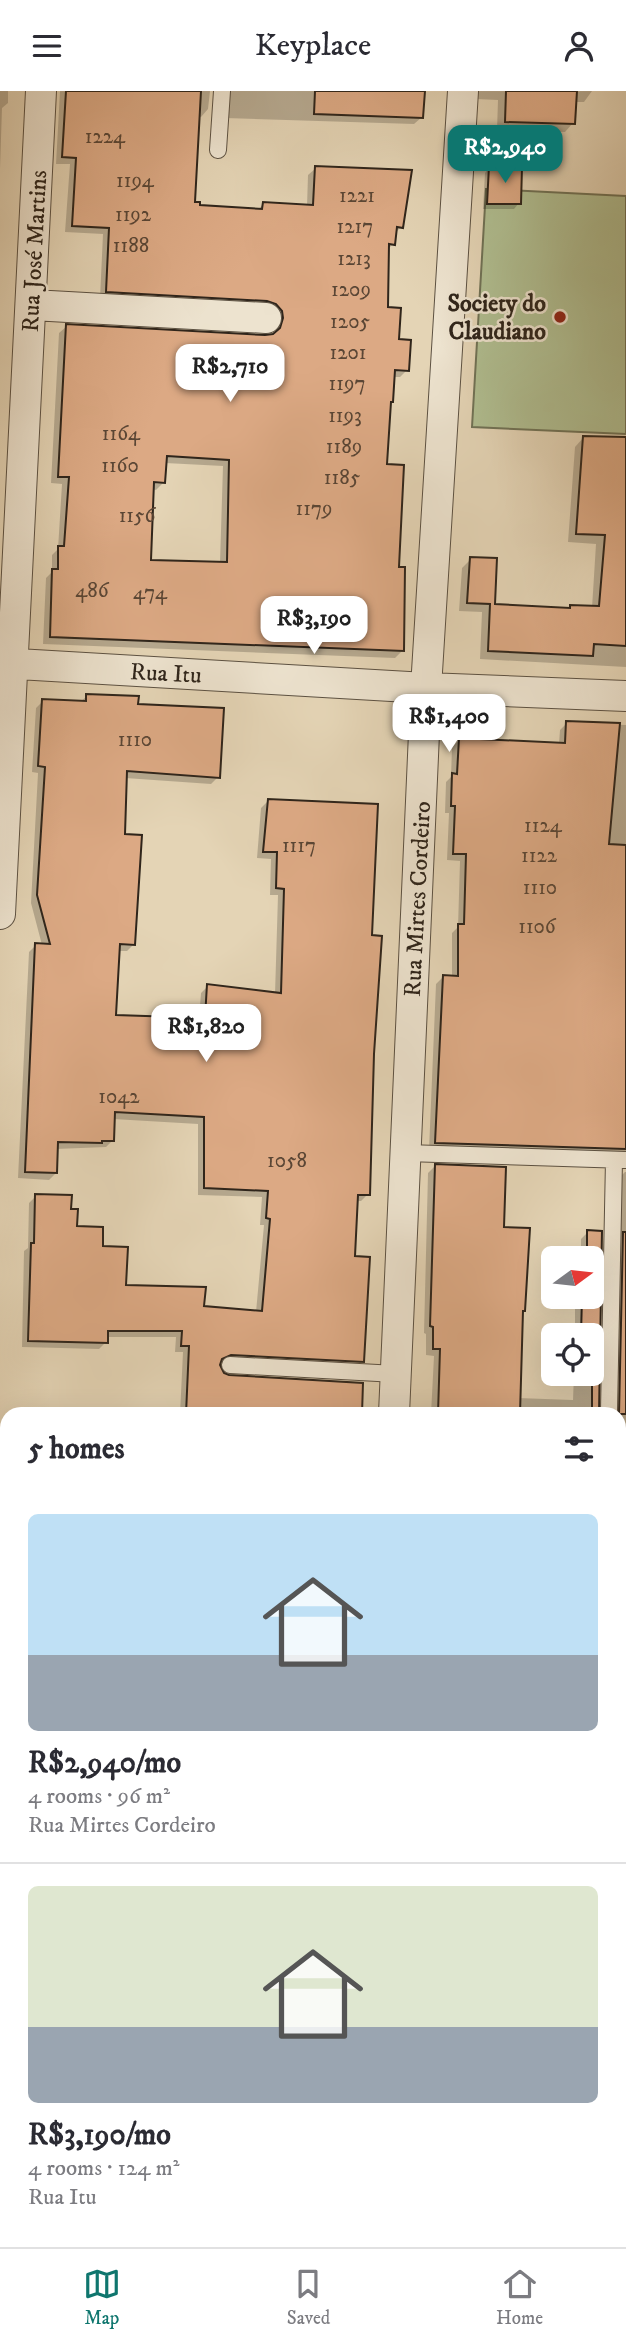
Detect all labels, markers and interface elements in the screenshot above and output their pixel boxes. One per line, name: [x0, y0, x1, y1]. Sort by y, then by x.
text: Keyplace: [255, 26, 371, 66]
icon: menu: [28, 27, 66, 65]
icon: person: [560, 27, 598, 65]
house number: 1224: [85, 124, 126, 150]
pin: R$2,940: [440, 125, 570, 185]
text: R$2,940: [464, 133, 546, 162]
house number: 1194: [116, 168, 155, 194]
street label: Rua José Martins: [16, 169, 54, 333]
house number: 1221: [339, 183, 375, 209]
house number: 1192: [115, 202, 152, 228]
house number: 1217: [337, 214, 373, 240]
house number: 1188: [113, 233, 149, 259]
house number: 1213: [337, 246, 371, 272]
house number: 1209: [331, 277, 371, 303]
place label: Society do Claudiano: [447, 289, 546, 347]
house number: 1205: [330, 309, 370, 335]
marker: Society do Claudiano: [552, 309, 568, 325]
house number: 1201: [330, 340, 366, 366]
pin: R$2,710: [165, 345, 295, 404]
text: R$2,710: [192, 352, 269, 381]
house number: 1197: [329, 371, 365, 397]
house number: 1193: [328, 403, 362, 429]
house number: 1164: [102, 421, 141, 447]
house number: 1189: [326, 434, 362, 460]
house number: 1160: [101, 453, 139, 479]
house number: 1185: [324, 465, 360, 491]
house number: 1179: [296, 496, 332, 522]
house number: 1156: [119, 503, 156, 529]
house number: 486: [75, 578, 110, 604]
house number: 474: [133, 580, 168, 606]
pin: R$3,190: [249, 596, 379, 656]
text: R$3,190: [277, 604, 351, 633]
street label: Rua Itu: [129, 657, 203, 691]
pin: R$1,400: [384, 695, 514, 754]
text: R$1,400: [409, 702, 489, 731]
house number: 1110: [118, 727, 152, 753]
street label: Rua Mirtes Cordeiro: [398, 800, 438, 998]
house number: 1124: [524, 813, 563, 839]
house number: 1117: [282, 833, 316, 859]
house number: 1122: [521, 843, 558, 869]
house number: 1110: [523, 875, 557, 901]
house number: 1106: [518, 914, 557, 940]
pin: R$1,820: [141, 1005, 271, 1064]
text: R$1,820: [167, 1012, 245, 1041]
house number: 1042: [98, 1084, 140, 1110]
house number: 1058: [267, 1148, 307, 1174]
north arrow: [541, 1246, 604, 1309]
map controls: [541, 1246, 604, 1386]
button: locate: [541, 1323, 604, 1386]
icon: filters: [560, 1430, 598, 1468]
text: 5 homes: [28, 1431, 124, 1468]
icon: home: [250, 1559, 376, 1685]
text: R$2,940/mo: [28, 1745, 181, 1782]
text: 4 rooms · 96 m²: [28, 1782, 170, 1811]
text: Rua Mirtes Cordeiro: [28, 1811, 216, 1840]
icon: home: [250, 1931, 376, 2057]
text: R$3,190/mo: [28, 2117, 171, 2154]
text: 4 rooms · 124 m²: [28, 2154, 179, 2183]
text: Rua Itu: [28, 2183, 97, 2212]
tab: Map: [83, 2265, 121, 2330]
tab: Saved: [287, 2265, 330, 2330]
tab: Home: [496, 2265, 543, 2330]

